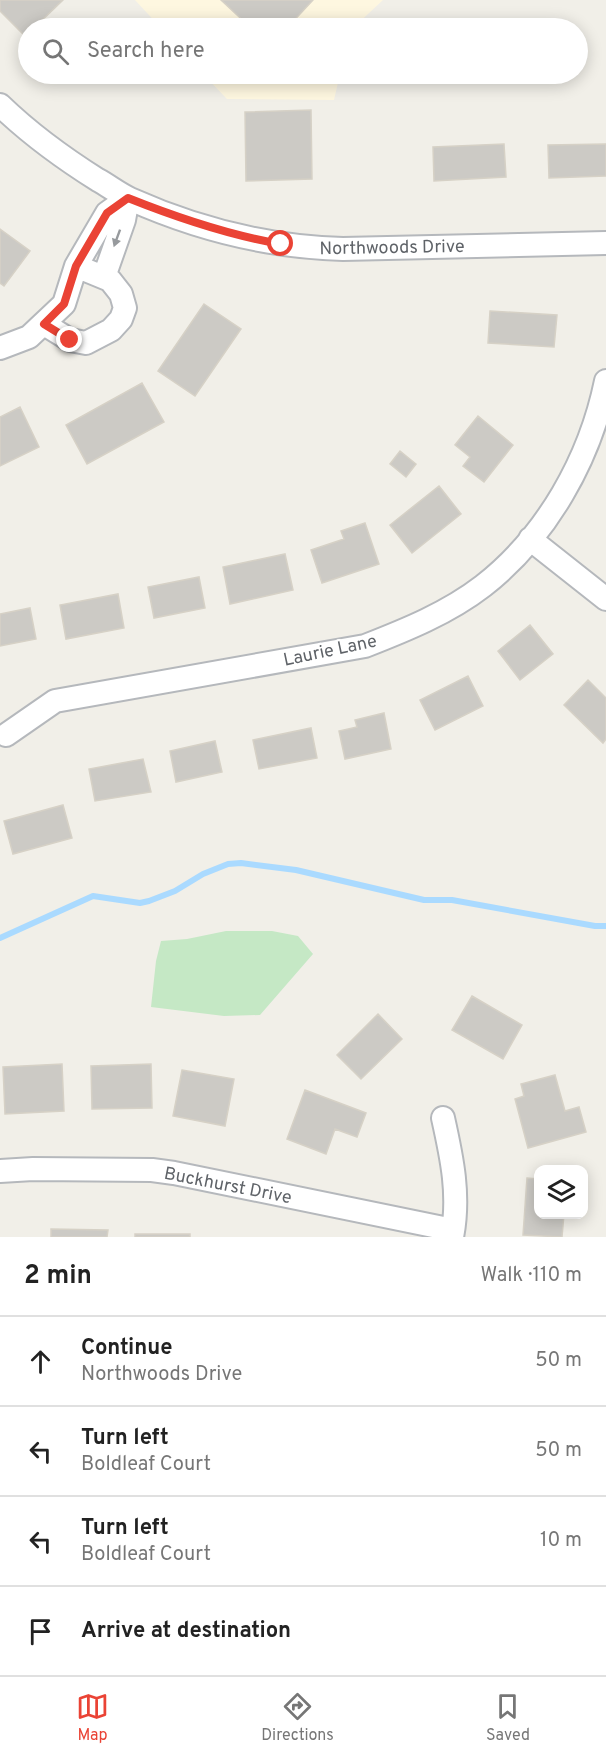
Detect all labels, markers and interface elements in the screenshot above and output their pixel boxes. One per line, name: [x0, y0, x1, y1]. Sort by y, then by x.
search box: [18, 18, 588, 84]
icon: search: [39, 35, 72, 68]
text: Search here: [87, 38, 205, 65]
one-way arrow: [112, 229, 122, 247]
route start: [267, 230, 293, 256]
street label: Northwoods Drive: [319, 236, 465, 261]
route end: [56, 326, 82, 352]
street label: Laurie Lane: [281, 630, 379, 673]
street label: Buckhurst Drive: [162, 1163, 294, 1210]
map controls: [534, 1165, 588, 1219]
button: layers: [534, 1165, 588, 1219]
text: 2 min: [24, 1260, 92, 1293]
text: Walk · 110 m: [481, 1263, 582, 1289]
text: Continue: [81, 1335, 172, 1362]
icon: ahead: [24, 1345, 57, 1378]
text: 50 m: [535, 1348, 582, 1374]
text: Northwoods Drive: [81, 1362, 242, 1388]
text: Turn left: [81, 1425, 169, 1452]
icon: left: [24, 1435, 57, 1468]
text: 50 m: [535, 1438, 582, 1464]
text: Boldleaf Court: [81, 1452, 211, 1478]
text: Turn left: [81, 1515, 169, 1542]
icon: left: [24, 1525, 57, 1558]
text: 10 m: [540, 1528, 582, 1554]
text: Boldleaf Court: [81, 1542, 211, 1568]
icon: arrive: [24, 1615, 57, 1648]
text: Arrive at destination: [81, 1618, 291, 1645]
tab: Map: [76, 1690, 109, 1746]
tab: Directions: [261, 1690, 334, 1746]
tab: Saved: [486, 1690, 530, 1746]

